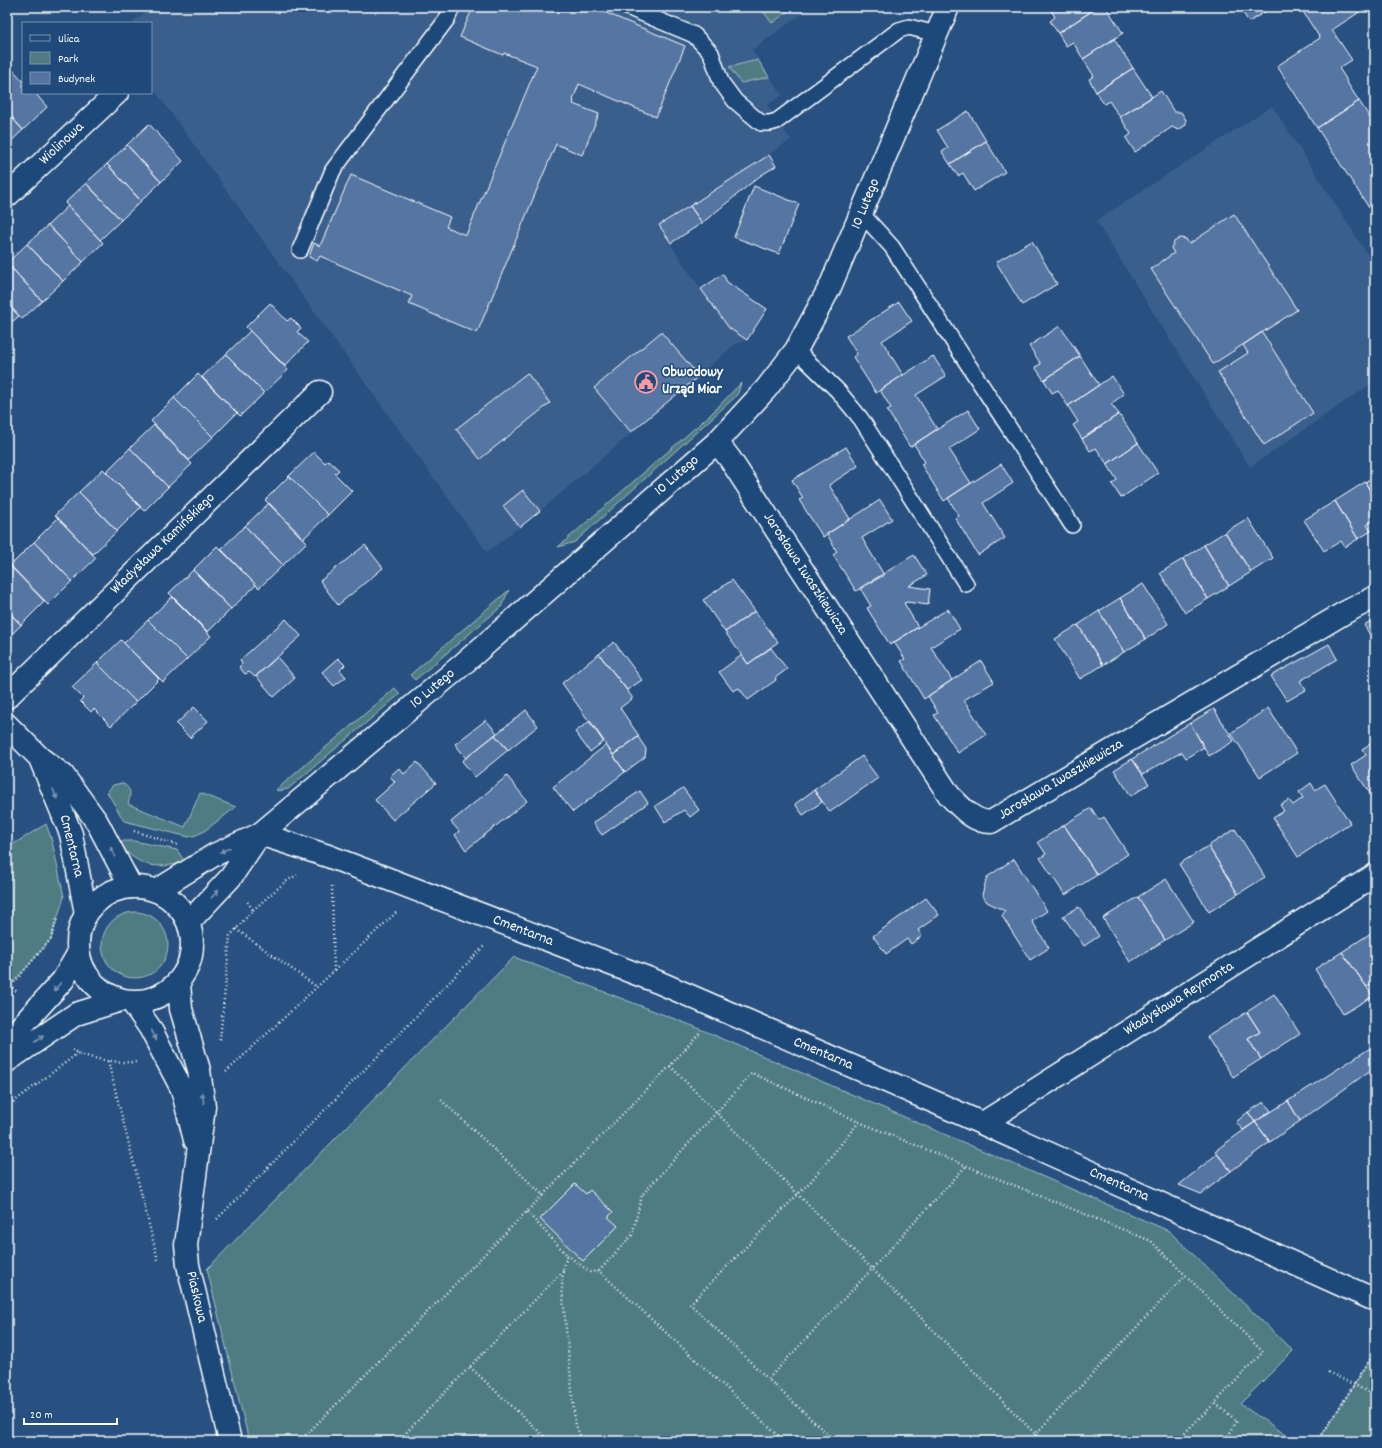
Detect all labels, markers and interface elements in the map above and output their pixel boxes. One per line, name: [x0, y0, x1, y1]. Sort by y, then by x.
legend: [22, 22, 152, 94]
text: Ulica: [58, 31, 80, 48]
text: Park: [58, 51, 79, 68]
text: Budynek: [58, 71, 95, 88]
street label: Wiolinowa: [35, 117, 90, 171]
street label: 10 Lutego: [846, 175, 886, 233]
place label: Obwodowy Urząd Miar: [662, 362, 724, 401]
public building icon: Obwodowy Urząd Miar: [633, 369, 659, 395]
street label: 10 Lutego: [650, 450, 704, 502]
street label: Władysława Kamińskiego: [105, 488, 221, 600]
street label: Jarosława Iwaszkiewicza: [757, 508, 853, 640]
street label: 10 Lutego: [406, 663, 461, 714]
street label: Jarosława Iwaszkiewicza: [994, 733, 1128, 826]
one-way arrow: [53, 788, 59, 800]
street label: Cmentarna: [53, 813, 90, 880]
one-way arrow: [110, 846, 116, 858]
one-way arrow: [219, 847, 230, 853]
one-way arrow: [210, 890, 219, 899]
street label: Cmentarna: [489, 909, 557, 953]
street label: Władysława Reymonta: [1120, 956, 1239, 1042]
one-way arrow: [53, 981, 62, 992]
one-way arrow: [151, 1029, 157, 1040]
street label: Cmentarna: [790, 1031, 857, 1077]
one-way arrow: [34, 1035, 44, 1043]
one-way arrow: [200, 1092, 206, 1105]
street label: Cmentarna: [1086, 1162, 1153, 1208]
street label: Piaskowa: [179, 1269, 213, 1326]
scale bar: [24, 1400, 117, 1426]
text: 20 m: [30, 1407, 53, 1424]

